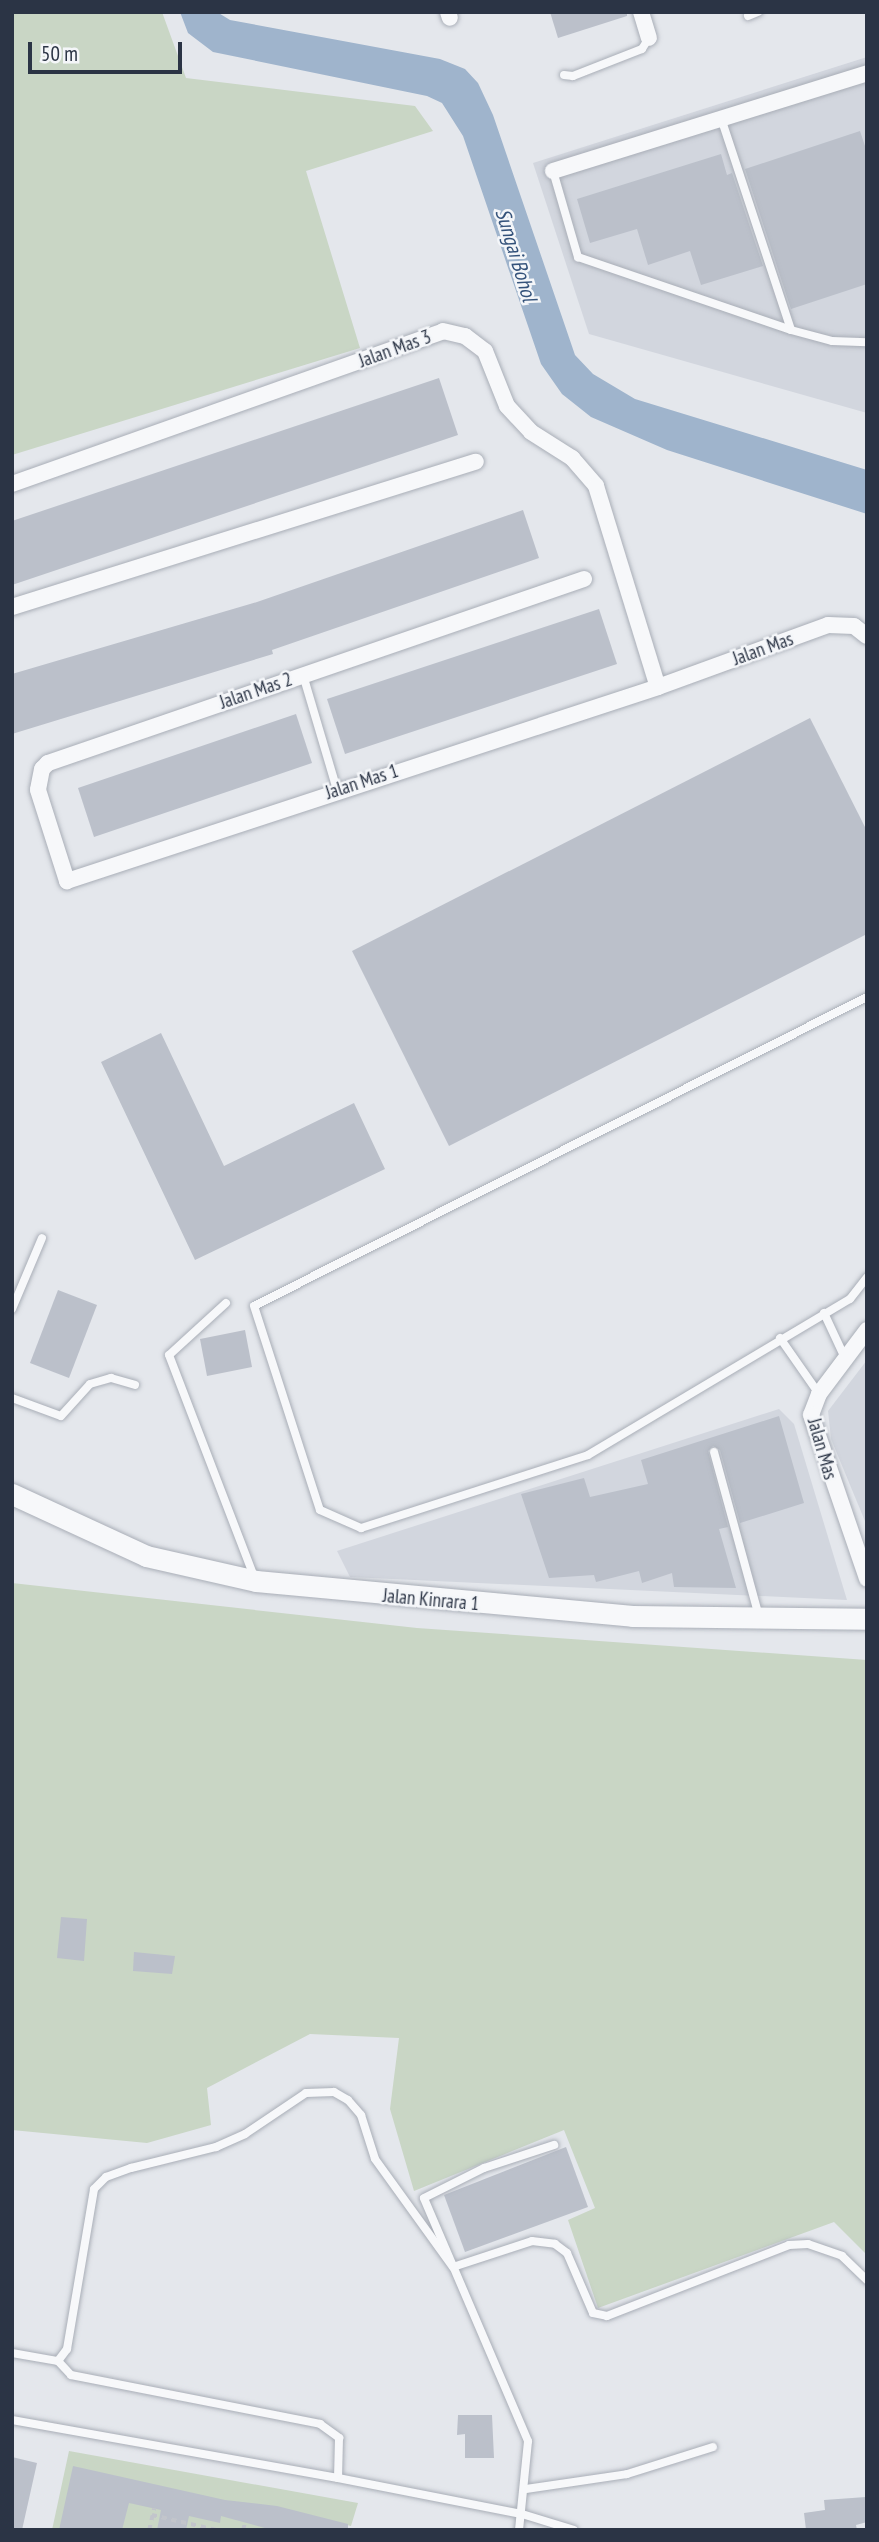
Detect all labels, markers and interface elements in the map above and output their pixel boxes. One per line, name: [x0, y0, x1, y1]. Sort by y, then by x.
scale bar: [32, 28, 186, 72]
text: 50 m: [41, 40, 78, 67]
water label: Sungai Bohol: [490, 205, 542, 305]
street label: Jalan Mas 3: [356, 325, 434, 373]
street label: Jalan Mas: [730, 628, 796, 670]
street label: Jalan Mas 2: [217, 668, 295, 714]
street label: Jalan Mas 1: [323, 760, 401, 804]
street label: Jalan Mas: [802, 1416, 842, 1482]
street label: Jalan Kinrara 1: [382, 1584, 480, 1616]

